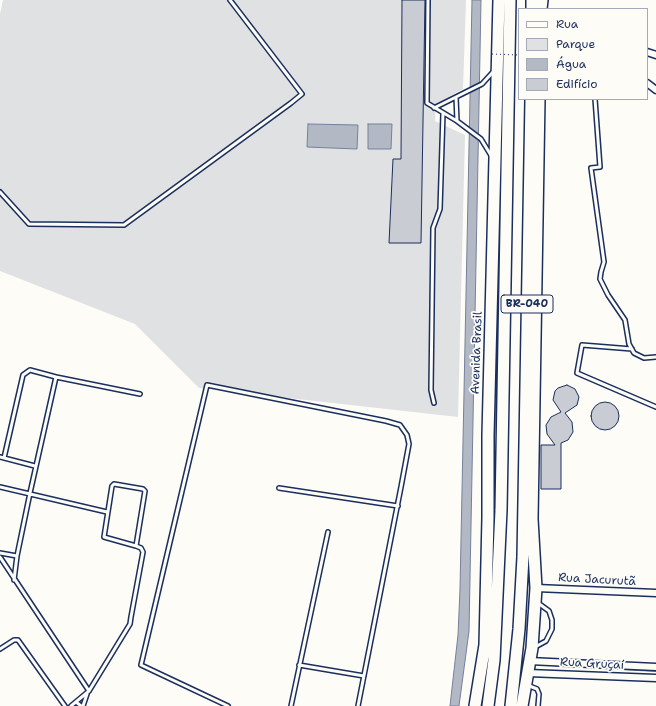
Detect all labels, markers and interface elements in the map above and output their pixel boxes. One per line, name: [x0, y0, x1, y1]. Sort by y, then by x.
legend: [518, 8, 648, 100]
text: Rua: [556, 16, 578, 32]
text: Parque: [556, 36, 595, 52]
text: Água: [556, 56, 586, 72]
text: Edifício: [556, 76, 597, 92]
road number: BR-040: [501, 295, 553, 313]
street label: Avenida Brasil: [468, 311, 486, 395]
street label: Rua Jacurutã: [558, 571, 636, 589]
street label: Rua Gruçaí: [560, 655, 624, 673]

